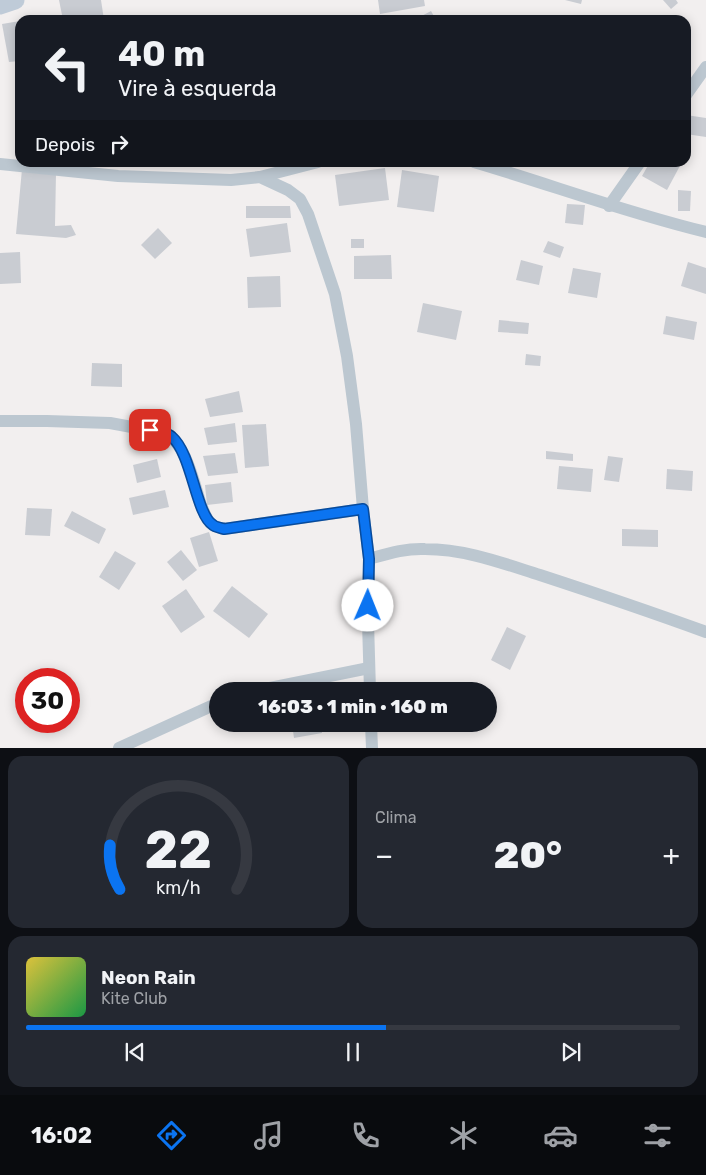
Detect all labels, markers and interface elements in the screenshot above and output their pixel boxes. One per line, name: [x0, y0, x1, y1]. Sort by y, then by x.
text: 40 m: [118, 33, 205, 75]
icon: left: [35, 35, 100, 100]
text: Vire à esquerda: [118, 75, 277, 102]
icon: right: [105, 130, 133, 158]
text: Depois: [35, 133, 95, 156]
pin: [129, 409, 171, 451]
icon: arrive: [136, 416, 164, 444]
position arrow: [341, 579, 393, 631]
speed limit sign: 30: [15, 668, 80, 733]
text: 16:03 · 1 min · 160 m: [258, 695, 448, 718]
text: Clima: [375, 808, 416, 827]
text: 22: [145, 819, 212, 881]
text: 20°: [494, 832, 562, 878]
text: −: [375, 839, 393, 872]
text: +: [663, 839, 680, 872]
text: km/h: [156, 877, 201, 898]
text: Neon Rain: [101, 966, 196, 989]
text: Kite Club: [101, 989, 167, 1008]
icon: previous: [121, 1038, 149, 1066]
icon: pause: [339, 1038, 367, 1066]
icon: next: [557, 1038, 585, 1066]
icon: directions: [154, 1118, 189, 1153]
icon: music: [251, 1118, 286, 1153]
icon: phone: [348, 1118, 383, 1153]
icon: climate: [446, 1118, 481, 1153]
icon: car: [543, 1118, 578, 1153]
icon: filters: [640, 1118, 675, 1153]
text: 16:02: [31, 1122, 92, 1149]

